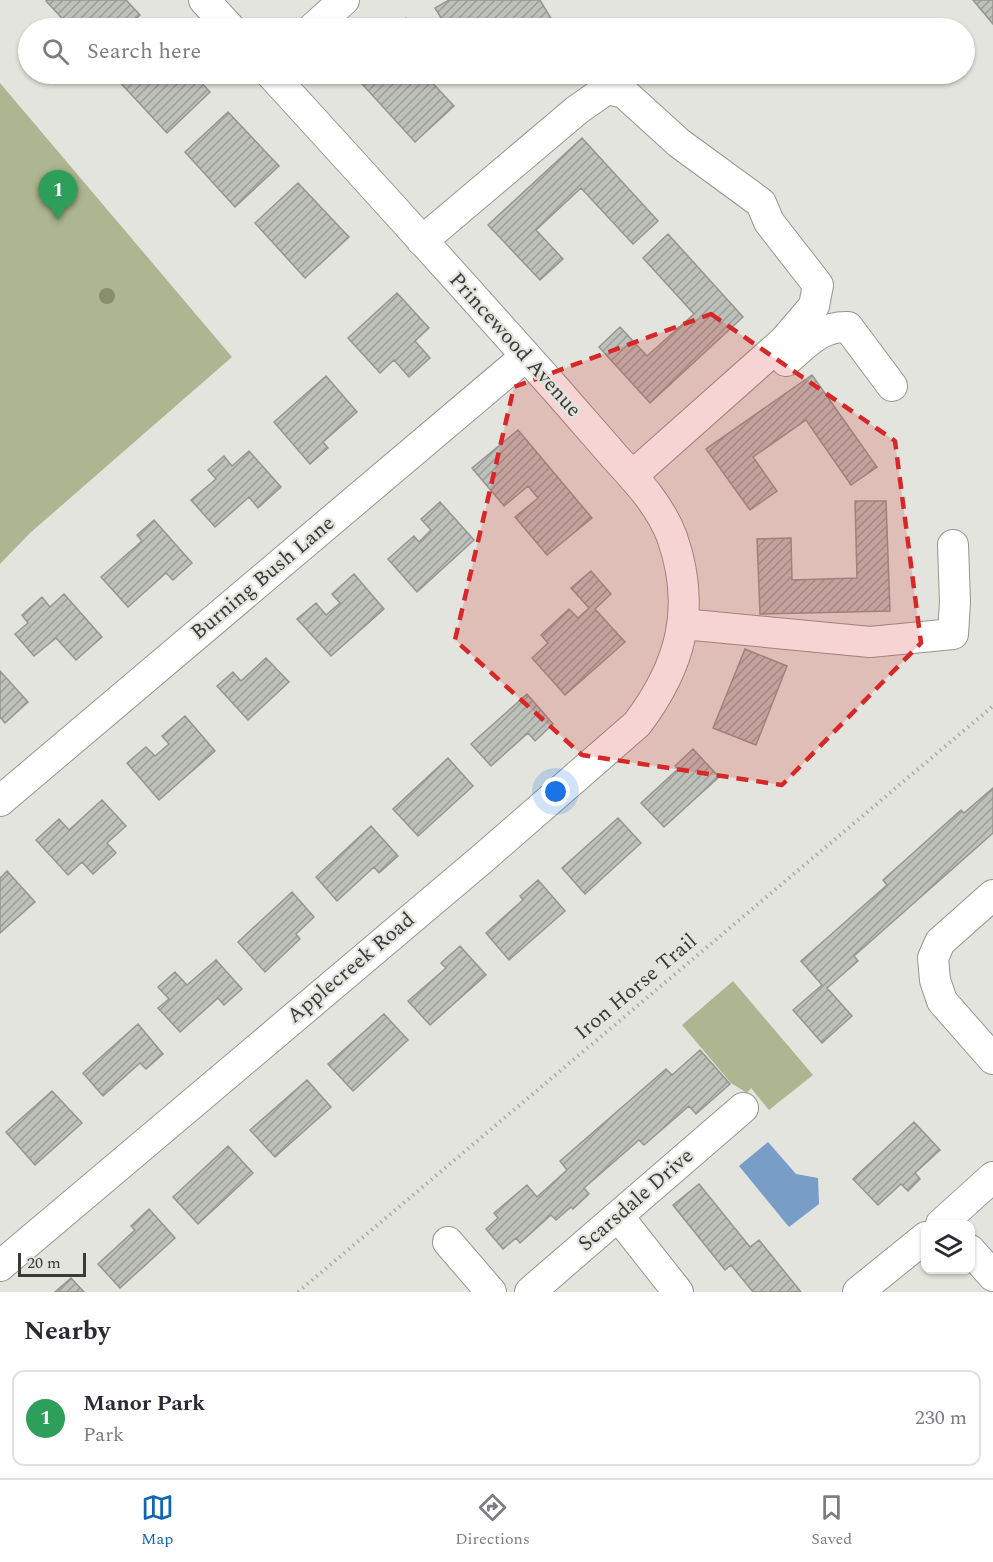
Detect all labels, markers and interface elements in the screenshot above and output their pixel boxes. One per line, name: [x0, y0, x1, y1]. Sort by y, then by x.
search box: [18, 18, 975, 84]
icon: search: [39, 35, 72, 68]
text: Search here: [87, 35, 201, 68]
pin: 1: [38, 170, 78, 220]
street label: Princewood Avenue: [441, 265, 589, 425]
street label: Burning Bush Lane: [184, 508, 342, 648]
your location: [541, 777, 570, 806]
street label: Applecreek Road: [280, 905, 422, 1031]
street label: Iron Horse Trail: [568, 926, 704, 1048]
street label: Scarsdale Drive: [571, 1141, 701, 1259]
map controls: [921, 1220, 975, 1274]
button: layers: [921, 1220, 975, 1274]
scale bar: [18, 1250, 86, 1278]
text: 20 m: [27, 1251, 61, 1275]
text: Nearby: [24, 1311, 110, 1351]
text: Manor Park: [83, 1387, 205, 1420]
text: 1: [40, 1403, 51, 1433]
text: 230 m: [915, 1403, 967, 1433]
text: Park: [83, 1420, 124, 1450]
tab: Map: [141, 1491, 174, 1551]
tab: Directions: [455, 1491, 530, 1551]
tab: Saved: [811, 1491, 852, 1551]

